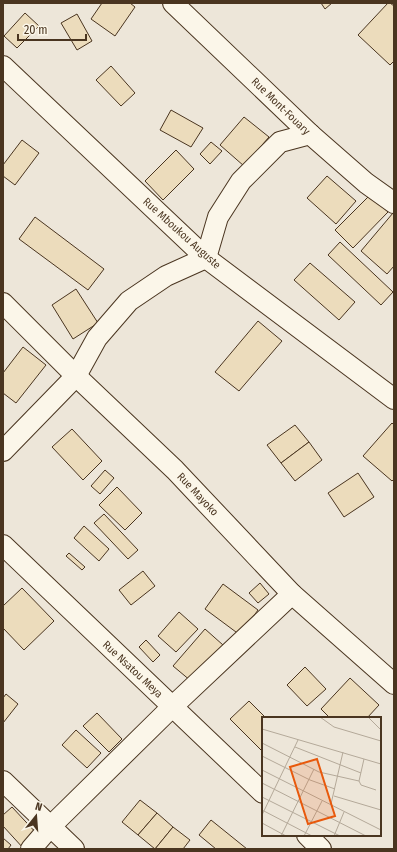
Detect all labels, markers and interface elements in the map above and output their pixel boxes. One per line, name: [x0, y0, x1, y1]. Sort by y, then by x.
scale bar: [18, 16, 86, 42]
text: 20 m: [24, 23, 48, 37]
street label: Rue Mont-Fouary: [249, 75, 313, 138]
street label: Rue Mboukou Auguste: [140, 195, 223, 272]
street label: Rue Mayoko: [174, 470, 221, 519]
street label: Rue Nsatou Meya: [100, 638, 165, 701]
inset map: [262, 717, 381, 836]
north arrow: [16, 796, 56, 836]
text: N: [34, 800, 44, 814]

